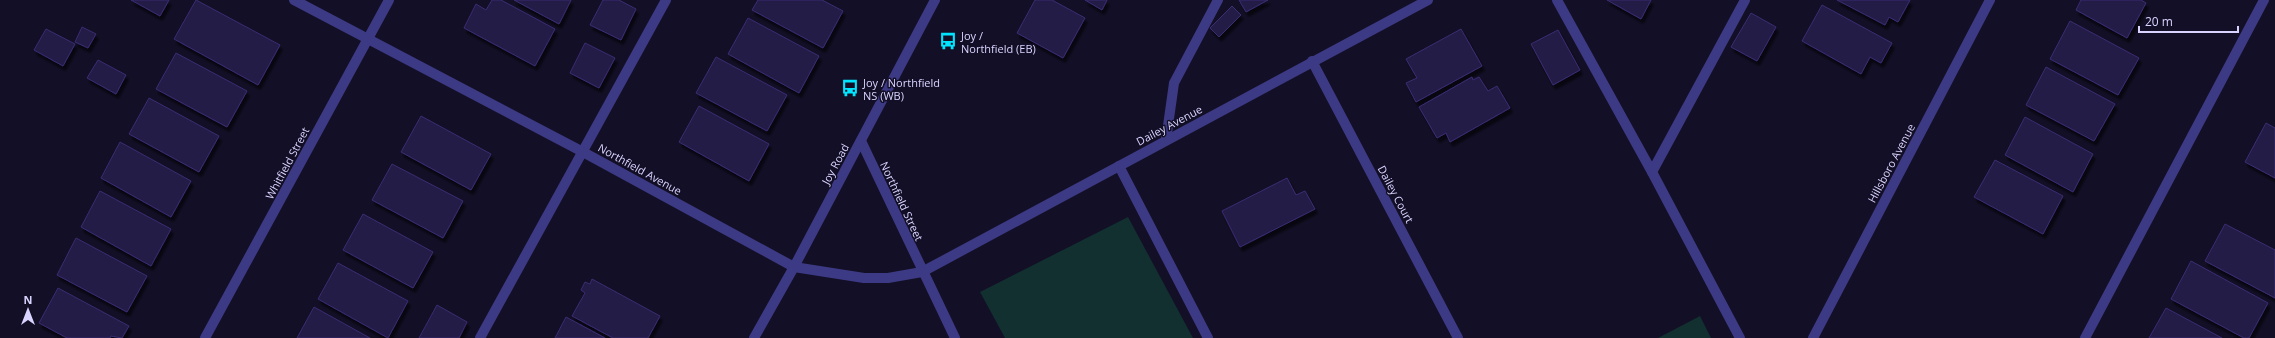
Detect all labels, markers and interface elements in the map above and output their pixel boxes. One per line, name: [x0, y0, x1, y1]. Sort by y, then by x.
scale bar: [2139, 8, 2238, 34]
text: 20 m: [2145, 13, 2173, 30]
place label: Joy / Northfield (EB): [960, 28, 1036, 56]
bus stop icon: Joy / Northfield (EB): [938, 31, 958, 51]
place label: Joy / Northfield NS (WB): [862, 75, 940, 103]
bus stop icon: Joy / Northfield NS (WB): [840, 78, 860, 98]
street label: Dailey Avenue: [1133, 101, 1205, 149]
street label: Hillsboro Avenue: [1864, 121, 1918, 205]
street label: Whitfield Street: [262, 124, 312, 202]
street label: Northfield Avenue: [596, 140, 684, 198]
street label: Joy Road: [818, 141, 852, 188]
street label: Northfield Street: [877, 159, 927, 243]
street label: Dailey Court: [1375, 163, 1417, 225]
north arrow: [8, 290, 48, 330]
text: N: [24, 292, 32, 307]

